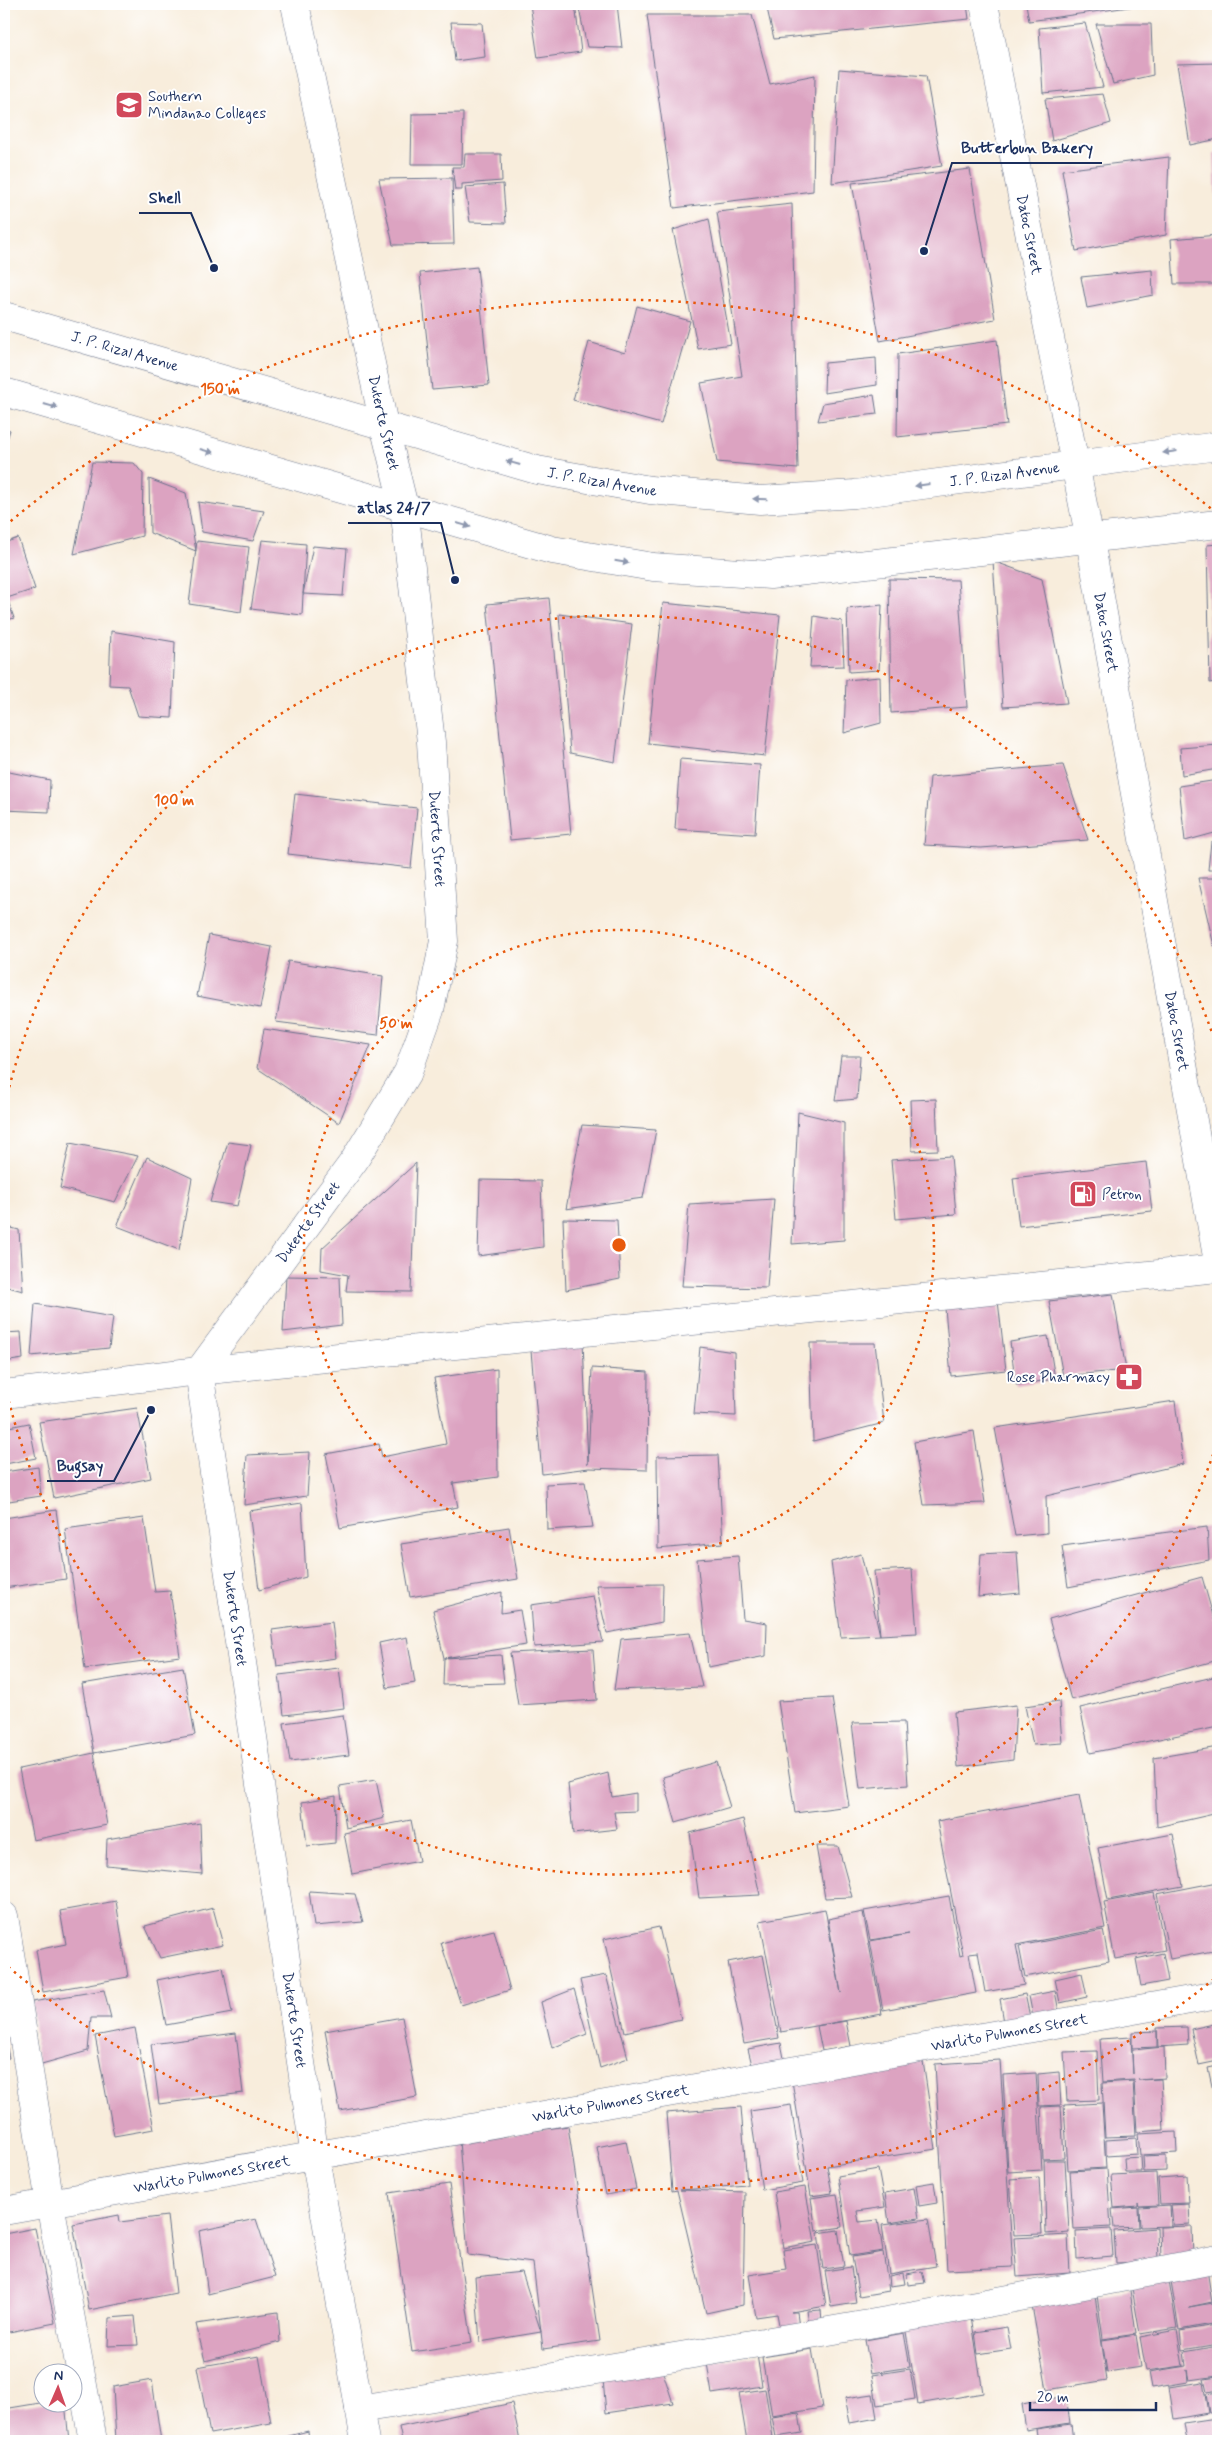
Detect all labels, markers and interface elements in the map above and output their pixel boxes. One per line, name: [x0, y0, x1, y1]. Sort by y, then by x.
place label: Southern Mindanao Colleges: [148, 87, 266, 124]
school or university icon: Southern Mindanao Colleges: [114, 90, 144, 120]
callout: Butterbun Bakery: [952, 132, 1102, 163]
text: Butterbun Bakery: [961, 138, 1094, 159]
callout: Shell: [139, 182, 191, 213]
text: Shell: [149, 188, 181, 209]
street label: Datoc Street: [1011, 193, 1046, 277]
street label: J. P. Rizal Avenue: [69, 327, 181, 377]
street label: Duterte Street: [363, 374, 404, 473]
text: 150 m: [200, 380, 240, 400]
one-way arrow: [43, 402, 58, 410]
one-way arrow: [199, 447, 214, 455]
one-way arrow: [1162, 448, 1178, 456]
street label: J. P. Rizal Avenue: [948, 458, 1061, 492]
one-way arrow: [506, 459, 521, 467]
street label: J. P. Rizal Avenue: [545, 463, 658, 502]
one-way arrow: [914, 481, 930, 489]
callout: atlas 24/7: [348, 492, 441, 523]
one-way arrow: [752, 495, 768, 503]
text: atlas 24/7: [357, 498, 431, 519]
one-way arrow: [456, 521, 471, 529]
one-way arrow: [614, 558, 630, 566]
street label: Datoc Street: [1088, 591, 1122, 674]
street label: Duterte Street: [423, 790, 449, 888]
text: 100 m: [154, 791, 194, 811]
street label: Datoc Street: [1159, 989, 1193, 1073]
text: 50 m: [379, 1014, 413, 1034]
street label: Duterte Street: [272, 1177, 345, 1267]
fuel station icon: Petron: [1068, 1179, 1098, 1209]
place label: Petron: [1102, 1185, 1142, 1205]
centre of rings: [610, 1236, 628, 1254]
pharmacy icon: Rose Pharmacy: [1114, 1362, 1144, 1392]
place label: Rose Pharmacy: [1007, 1368, 1110, 1388]
callout: Bugsay: [47, 1450, 114, 1481]
text: Bugsay: [57, 1456, 104, 1479]
street label: Duterte Street: [218, 1569, 252, 1668]
street label: Duterte Street: [277, 1971, 311, 2070]
street label: Warlito Pulmones Street: [930, 2009, 1089, 2057]
street label: Warlito Pulmones Street: [531, 2080, 691, 2128]
street label: Warlito Pulmones Street: [132, 2151, 292, 2199]
north arrow: [32, 2362, 82, 2412]
text: N: [53, 2367, 63, 2385]
scale bar: [1030, 2380, 1156, 2412]
text: 20 m: [1037, 2388, 1069, 2408]

